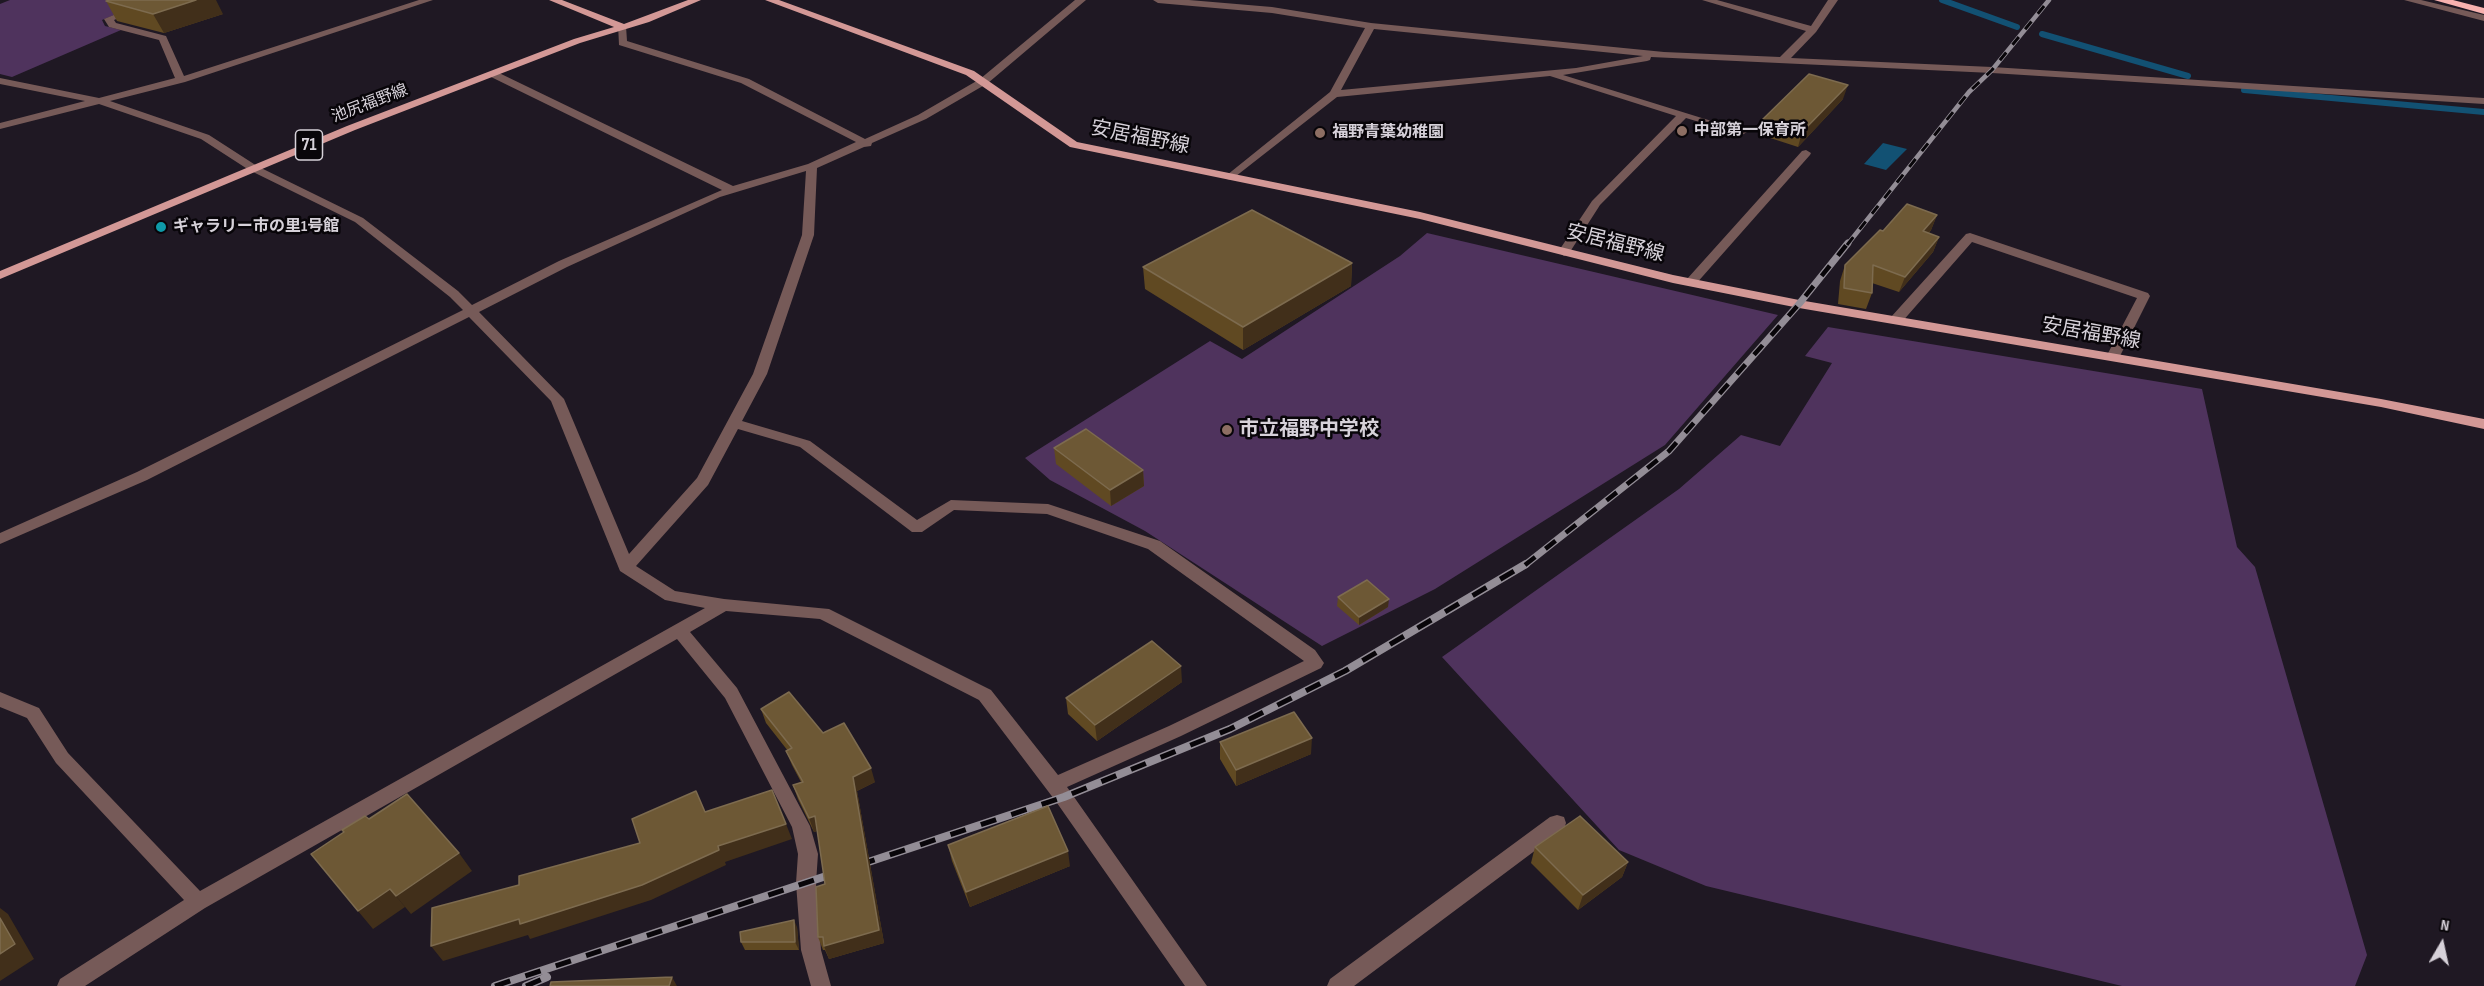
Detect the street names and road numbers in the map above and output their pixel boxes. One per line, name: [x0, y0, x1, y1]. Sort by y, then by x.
street label: 池尻福野線: [329, 81, 411, 127]
street label: 安居福野線: [1089, 117, 1191, 159]
road number: 71: [296, 130, 322, 160]
street label: 安居福野線: [1564, 220, 1666, 268]
street label: 安居福野線: [2040, 313, 2142, 355]

